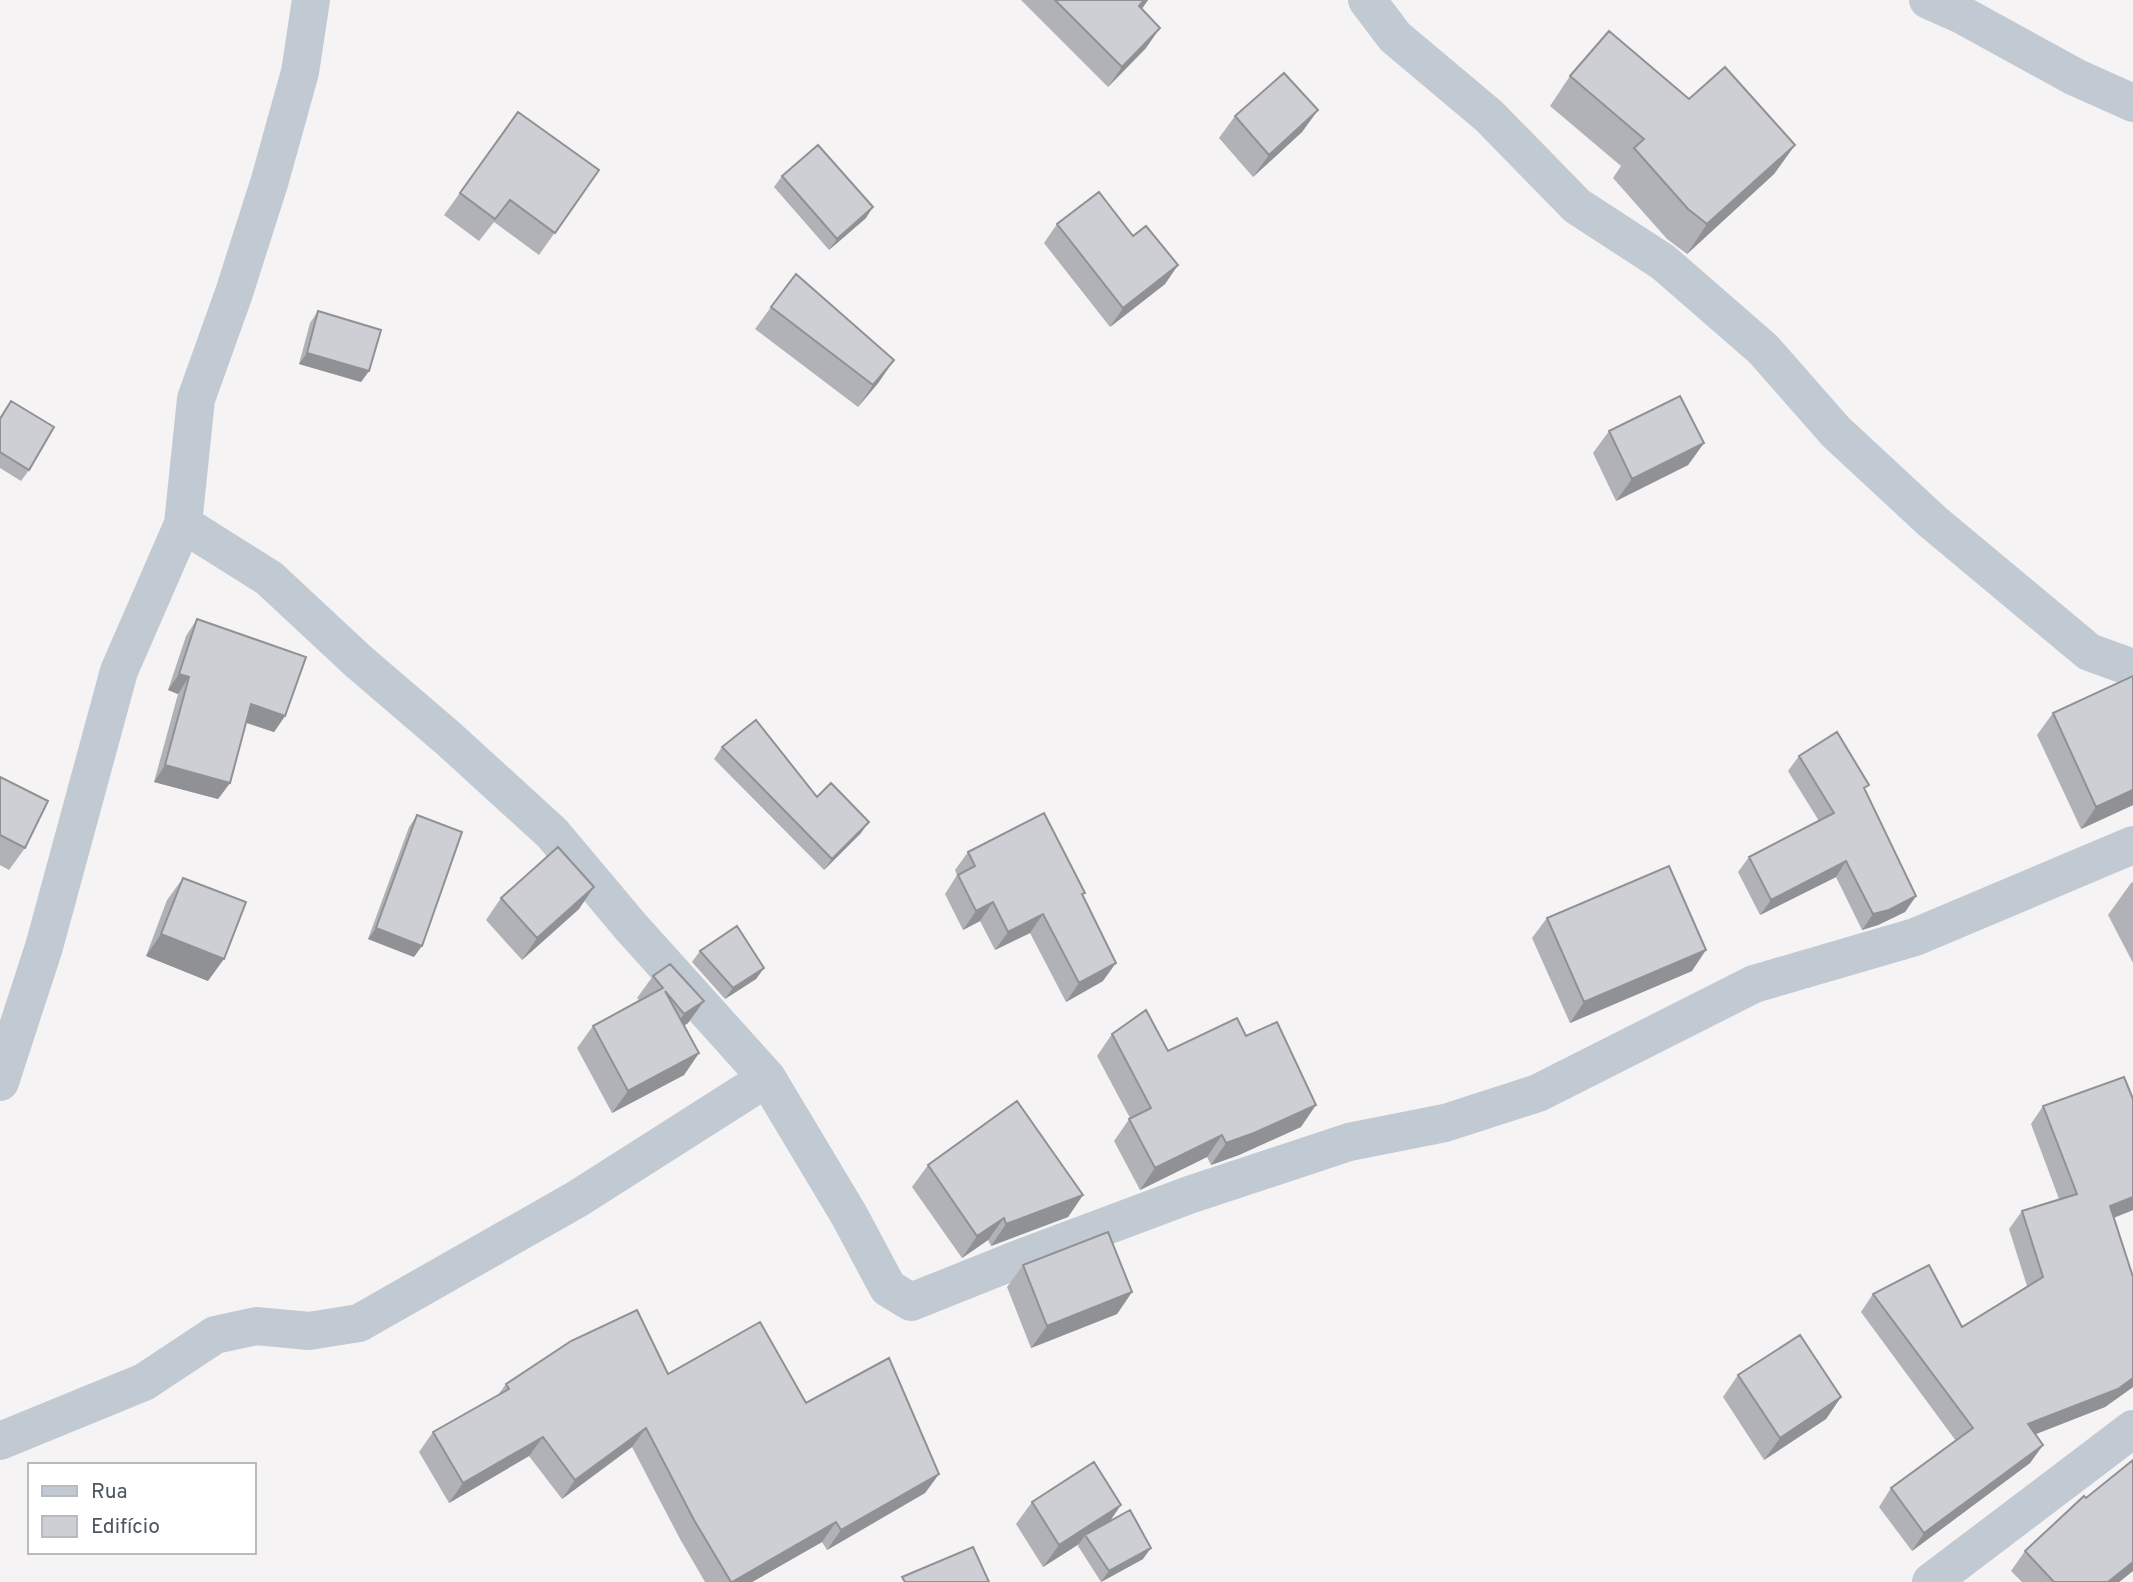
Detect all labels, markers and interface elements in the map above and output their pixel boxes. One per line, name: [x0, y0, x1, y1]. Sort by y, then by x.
legend: [28, 1463, 256, 1554]
text: Rua: [91, 1479, 128, 1506]
text: Edifício: [91, 1514, 160, 1541]

